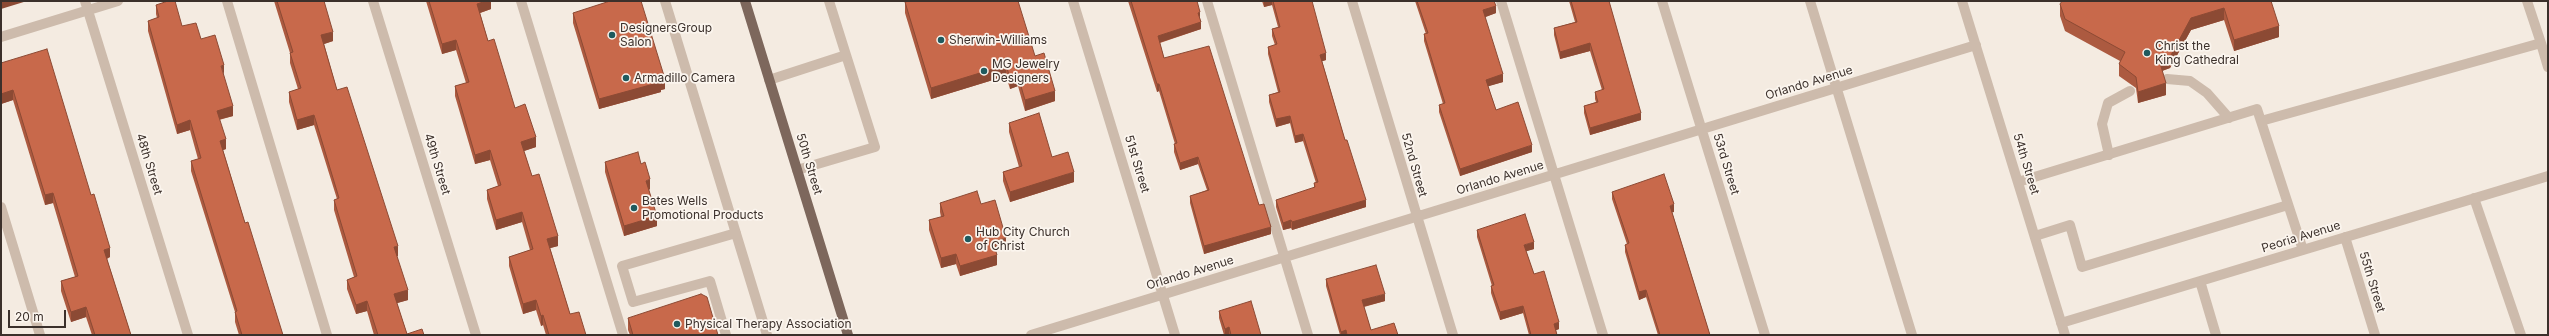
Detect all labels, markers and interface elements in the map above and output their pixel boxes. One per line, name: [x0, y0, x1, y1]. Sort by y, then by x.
place label: DesignersGroup Salon: [620, 21, 712, 49]
marker: DesignersGroup Salon: [607, 30, 617, 40]
place label: Sherwin-Williams: [949, 33, 1047, 47]
marker: Sherwin-Williams: [936, 35, 946, 45]
place label: Christ the King Cathedral: [2155, 39, 2239, 67]
marker: Christ the King Cathedral: [2142, 48, 2152, 58]
place label: MG Jewelry Designers: [992, 57, 1060, 85]
street label: Orlando Avenue: [1764, 63, 1854, 103]
marker: MG Jewelry Designers: [979, 66, 989, 76]
place label: Armadillo Camera: [634, 71, 735, 85]
marker: Armadillo Camera: [621, 73, 631, 83]
street label: 49th Street: [421, 131, 453, 197]
street label: 52nd Street: [1398, 131, 1430, 199]
street label: 53rd Street: [1710, 131, 1742, 197]
street label: 48th Street: [133, 132, 165, 196]
street label: 50th Street: [793, 132, 825, 196]
street label: 54th Street: [2010, 132, 2042, 196]
street label: 51st Street: [1121, 133, 1153, 195]
street label: Orlando Avenue: [1455, 158, 1545, 198]
place label: Bates Wells Promotional Products: [642, 194, 764, 222]
marker: Bates Wells Promotional Products: [629, 203, 639, 213]
street label: Peoria Avenue: [2260, 218, 2342, 256]
place label: Hub City Church of Christ: [976, 225, 1070, 253]
marker: Hub City Church of Christ: [963, 234, 973, 244]
street label: 55th Street: [2356, 250, 2388, 314]
street label: Orlando Avenue: [1145, 253, 1235, 293]
scale bar: [10, 302, 68, 328]
text: 20 m: [15, 309, 44, 324]
place label: Physical Therapy Association: [685, 317, 852, 331]
marker: Physical Therapy Association: [672, 319, 682, 329]

